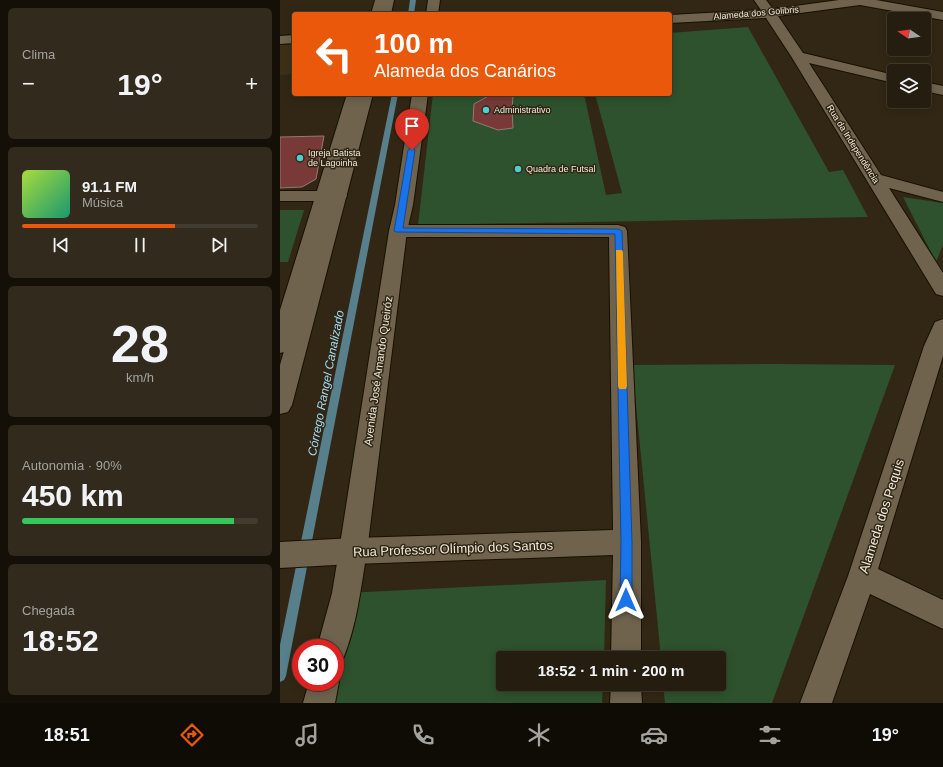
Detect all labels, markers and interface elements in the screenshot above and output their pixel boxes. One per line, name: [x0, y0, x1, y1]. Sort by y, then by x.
street label: Alameda dos Golibris: [713, 4, 800, 22]
north arrow: [887, 12, 931, 56]
map controls: [887, 12, 931, 108]
icon: left: [308, 28, 360, 80]
text: 100 m: [374, 28, 453, 59]
text: Clima: [22, 47, 55, 62]
text: Alameda dos Canários: [374, 61, 556, 81]
button: layers: [887, 64, 931, 108]
text: 19°: [117, 68, 163, 101]
text: −: [22, 71, 35, 96]
text: +: [245, 71, 258, 96]
street label: Rua da Independência: [825, 103, 881, 185]
marker: Administrativo: [481, 105, 491, 115]
place label: Administrativo: [494, 105, 551, 115]
pin: [395, 109, 429, 150]
icon: arrive: [401, 115, 423, 137]
place label: Igreja Batista de Lagoinha: [308, 148, 361, 168]
marker: Igreja Batista de Lagoinha: [295, 153, 305, 163]
marker: Quadra de Futsal: [513, 164, 523, 174]
place label: Quadra de Futsal: [526, 164, 596, 174]
text: 91.1 FM: [82, 178, 137, 195]
text: Música: [82, 195, 123, 210]
icon: previous: [50, 234, 72, 256]
icon: pause: [129, 234, 151, 256]
icon: next: [208, 234, 230, 256]
street label: Avenida José Amando Queiróz: [362, 295, 394, 447]
water label: Córrego Rangel Canalizado: [305, 309, 347, 457]
text: 28: [111, 315, 169, 373]
text: km/h: [126, 370, 154, 385]
street label: Alameda dos Pequis: [856, 457, 907, 575]
text: Autonomia · 90%: [22, 458, 122, 473]
text: 450 km: [22, 479, 124, 512]
street label: Rua Professor Olímpio dos Santos: [353, 537, 554, 559]
position arrow: [605, 579, 647, 621]
text: Chegada: [22, 603, 75, 618]
text: 18:52: [22, 624, 99, 657]
speed limit sign: 30: [292, 639, 344, 691]
text: 18:52 · 1 min · 200 m: [538, 662, 684, 679]
icon: directions: [178, 721, 206, 749]
icon: music: [293, 721, 321, 749]
icon: phone: [409, 721, 437, 749]
icon: climate: [525, 721, 553, 749]
icon: car: [640, 721, 668, 749]
icon: filters: [756, 721, 784, 749]
text: 18:51: [44, 725, 90, 745]
text: 19°: [872, 725, 899, 745]

